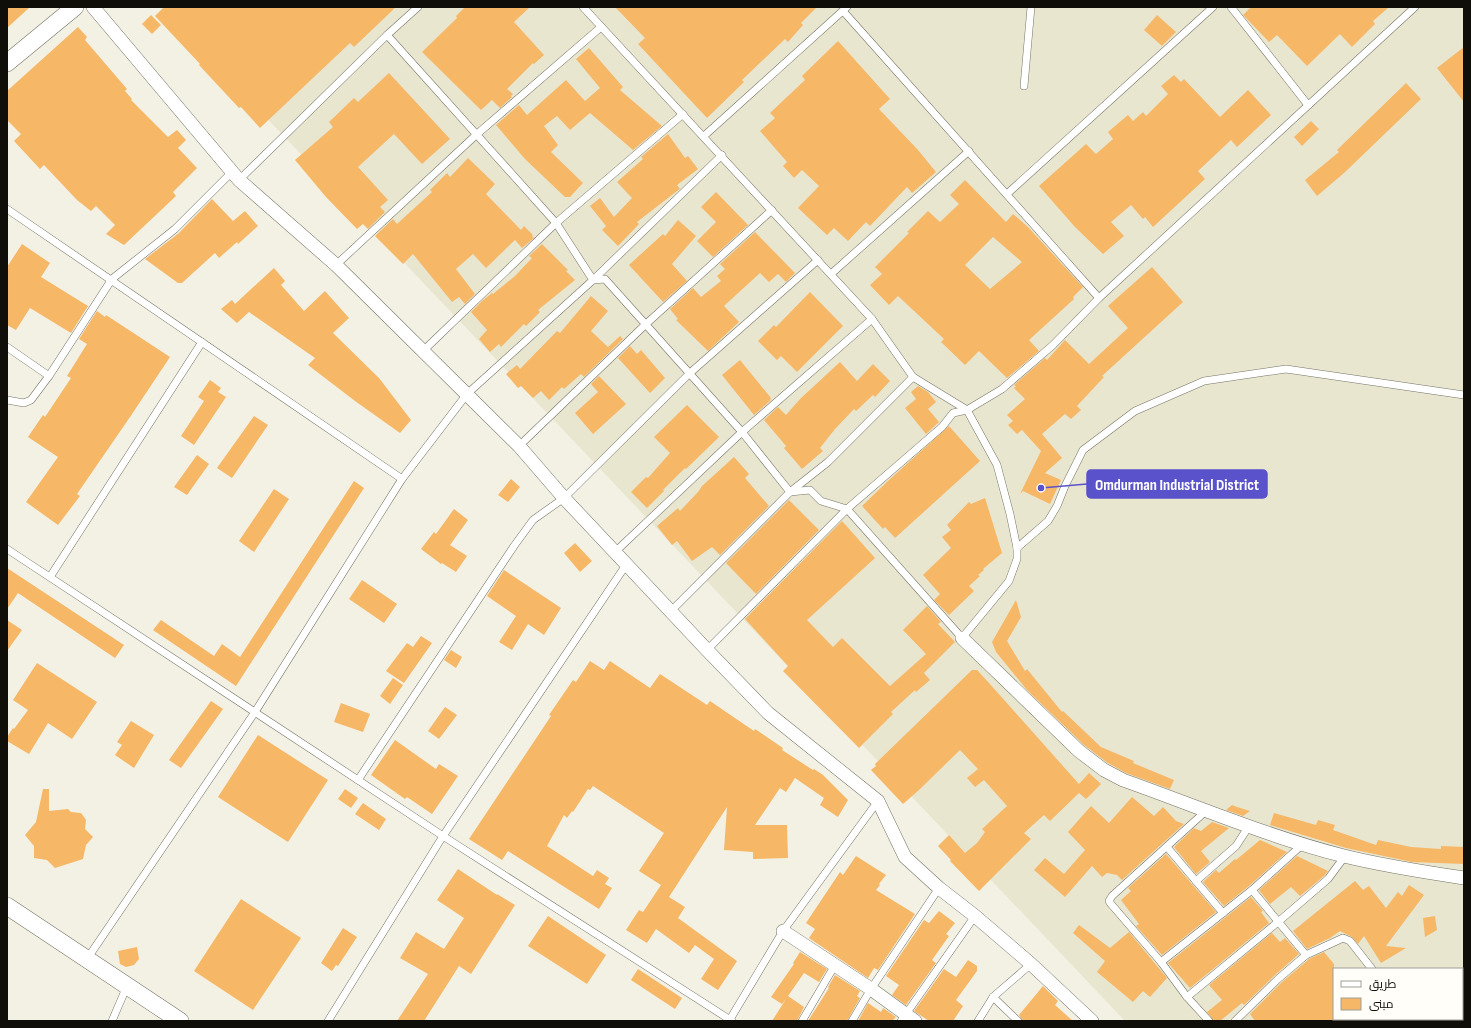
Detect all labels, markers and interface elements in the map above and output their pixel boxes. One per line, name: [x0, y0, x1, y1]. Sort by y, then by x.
callout: Omdurman Industrial District: [1087, 470, 1267, 498]
text: Omdurman Industrial District: [1095, 476, 1259, 495]
legend: [1333, 968, 1463, 1020]
text: طريق: [1369, 977, 1397, 992]
text: مبنى: [1369, 997, 1394, 1012]

